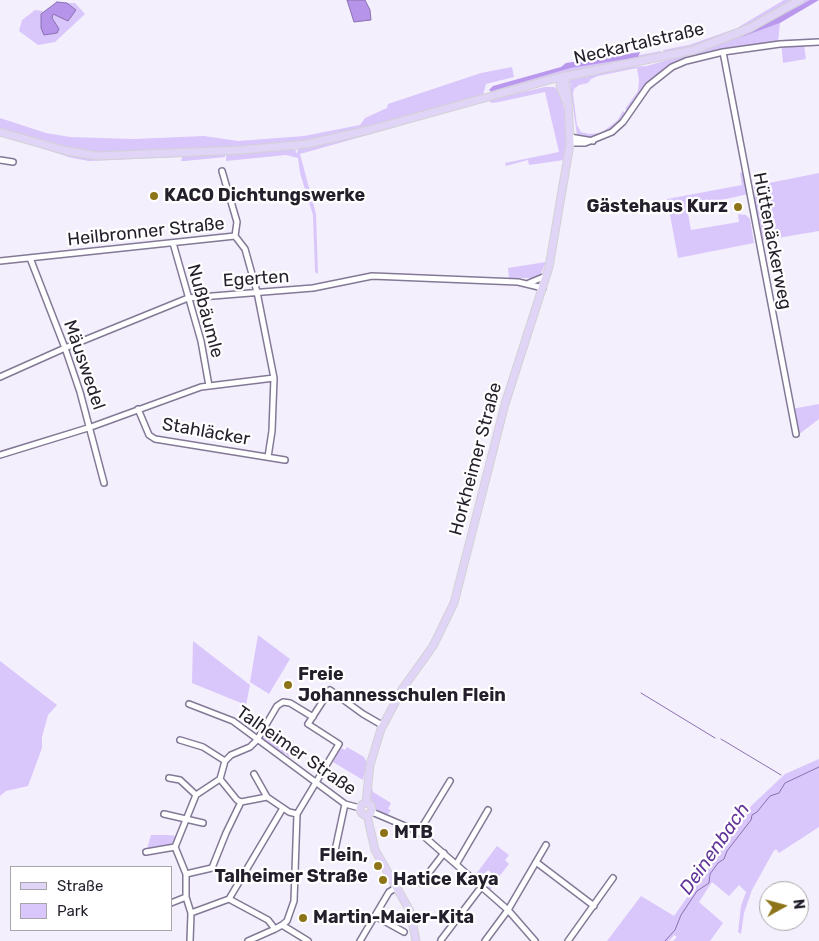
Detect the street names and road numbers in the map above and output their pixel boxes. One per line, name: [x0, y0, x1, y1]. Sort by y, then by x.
street label: Neckartalstraße: [572, 18, 706, 70]
street label: Hüttenäckerweg: [748, 171, 796, 311]
street label: Heilbronner Straße: [66, 213, 226, 251]
street label: Nußbäumle: [182, 262, 228, 360]
street label: Egerten: [222, 266, 290, 292]
street label: Mäuswedel: [59, 317, 109, 413]
street label: Horkheimer Straße: [445, 380, 507, 538]
street label: Stahläcker: [160, 414, 252, 450]
street label: Talheimer Straße: [232, 702, 360, 800]

